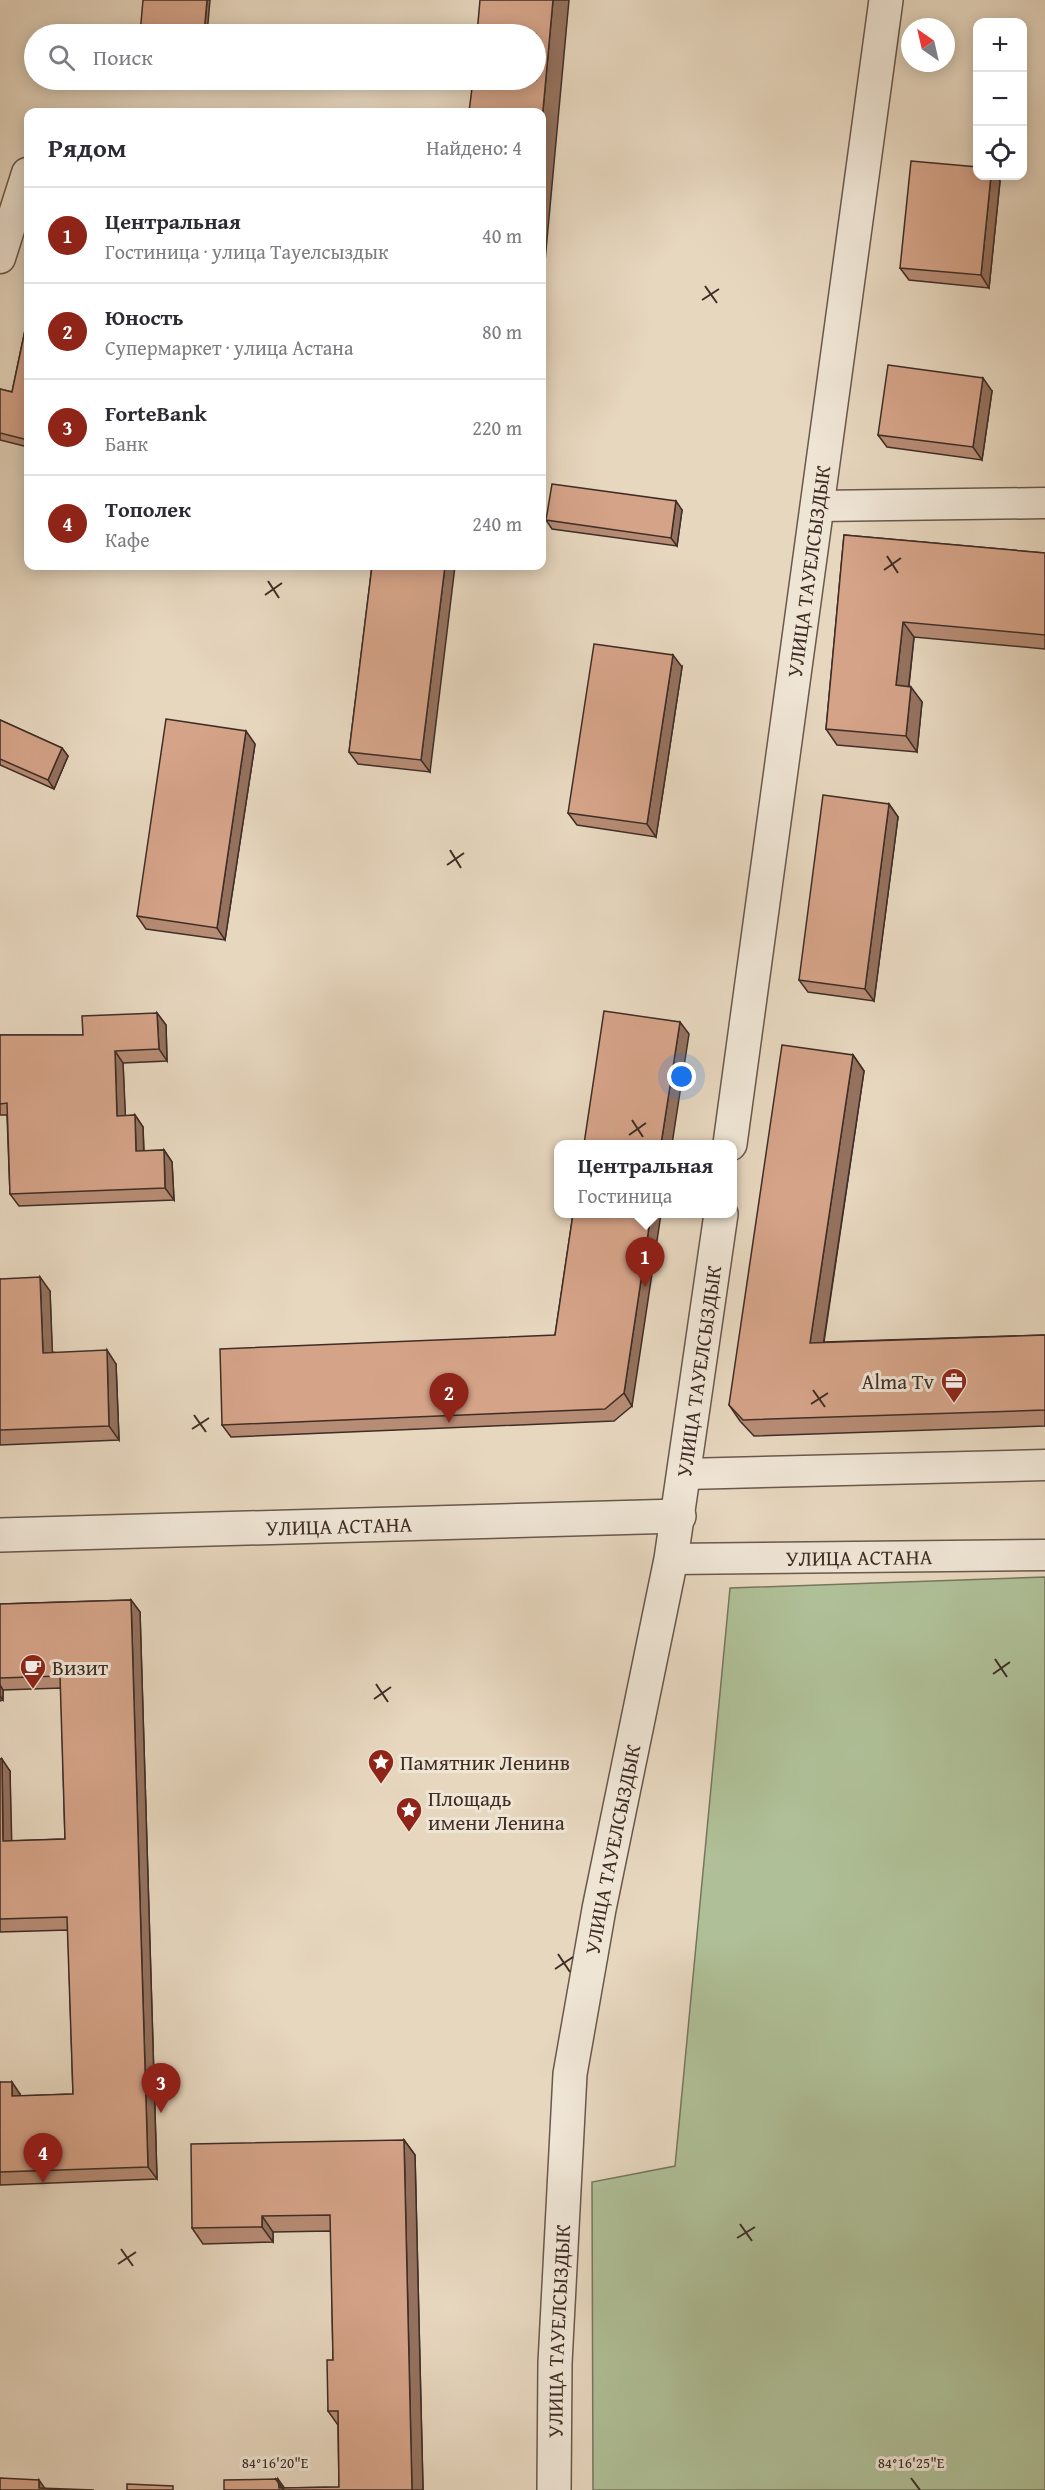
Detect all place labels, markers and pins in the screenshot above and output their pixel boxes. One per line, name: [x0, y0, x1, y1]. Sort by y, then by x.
pin: 1: [626, 1238, 664, 1287]
place label: Alma Tv: [861, 1366, 935, 1397]
office icon: Alma Tv: [939, 1366, 969, 1404]
pin: 2: [430, 1374, 468, 1423]
cafe icon: Визит: [18, 1652, 48, 1690]
place label: Визит: [52, 1652, 108, 1683]
place icon: Памятник Ленинв: [366, 1747, 396, 1785]
place label: Памятник Ленинв: [400, 1747, 570, 1778]
place label: Площадь имени Ленина: [428, 1783, 565, 1838]
place icon: Площадь имени Ленина: [394, 1795, 424, 1833]
pin: 3: [142, 2064, 180, 2113]
pin: 4: [24, 2134, 63, 2183]

